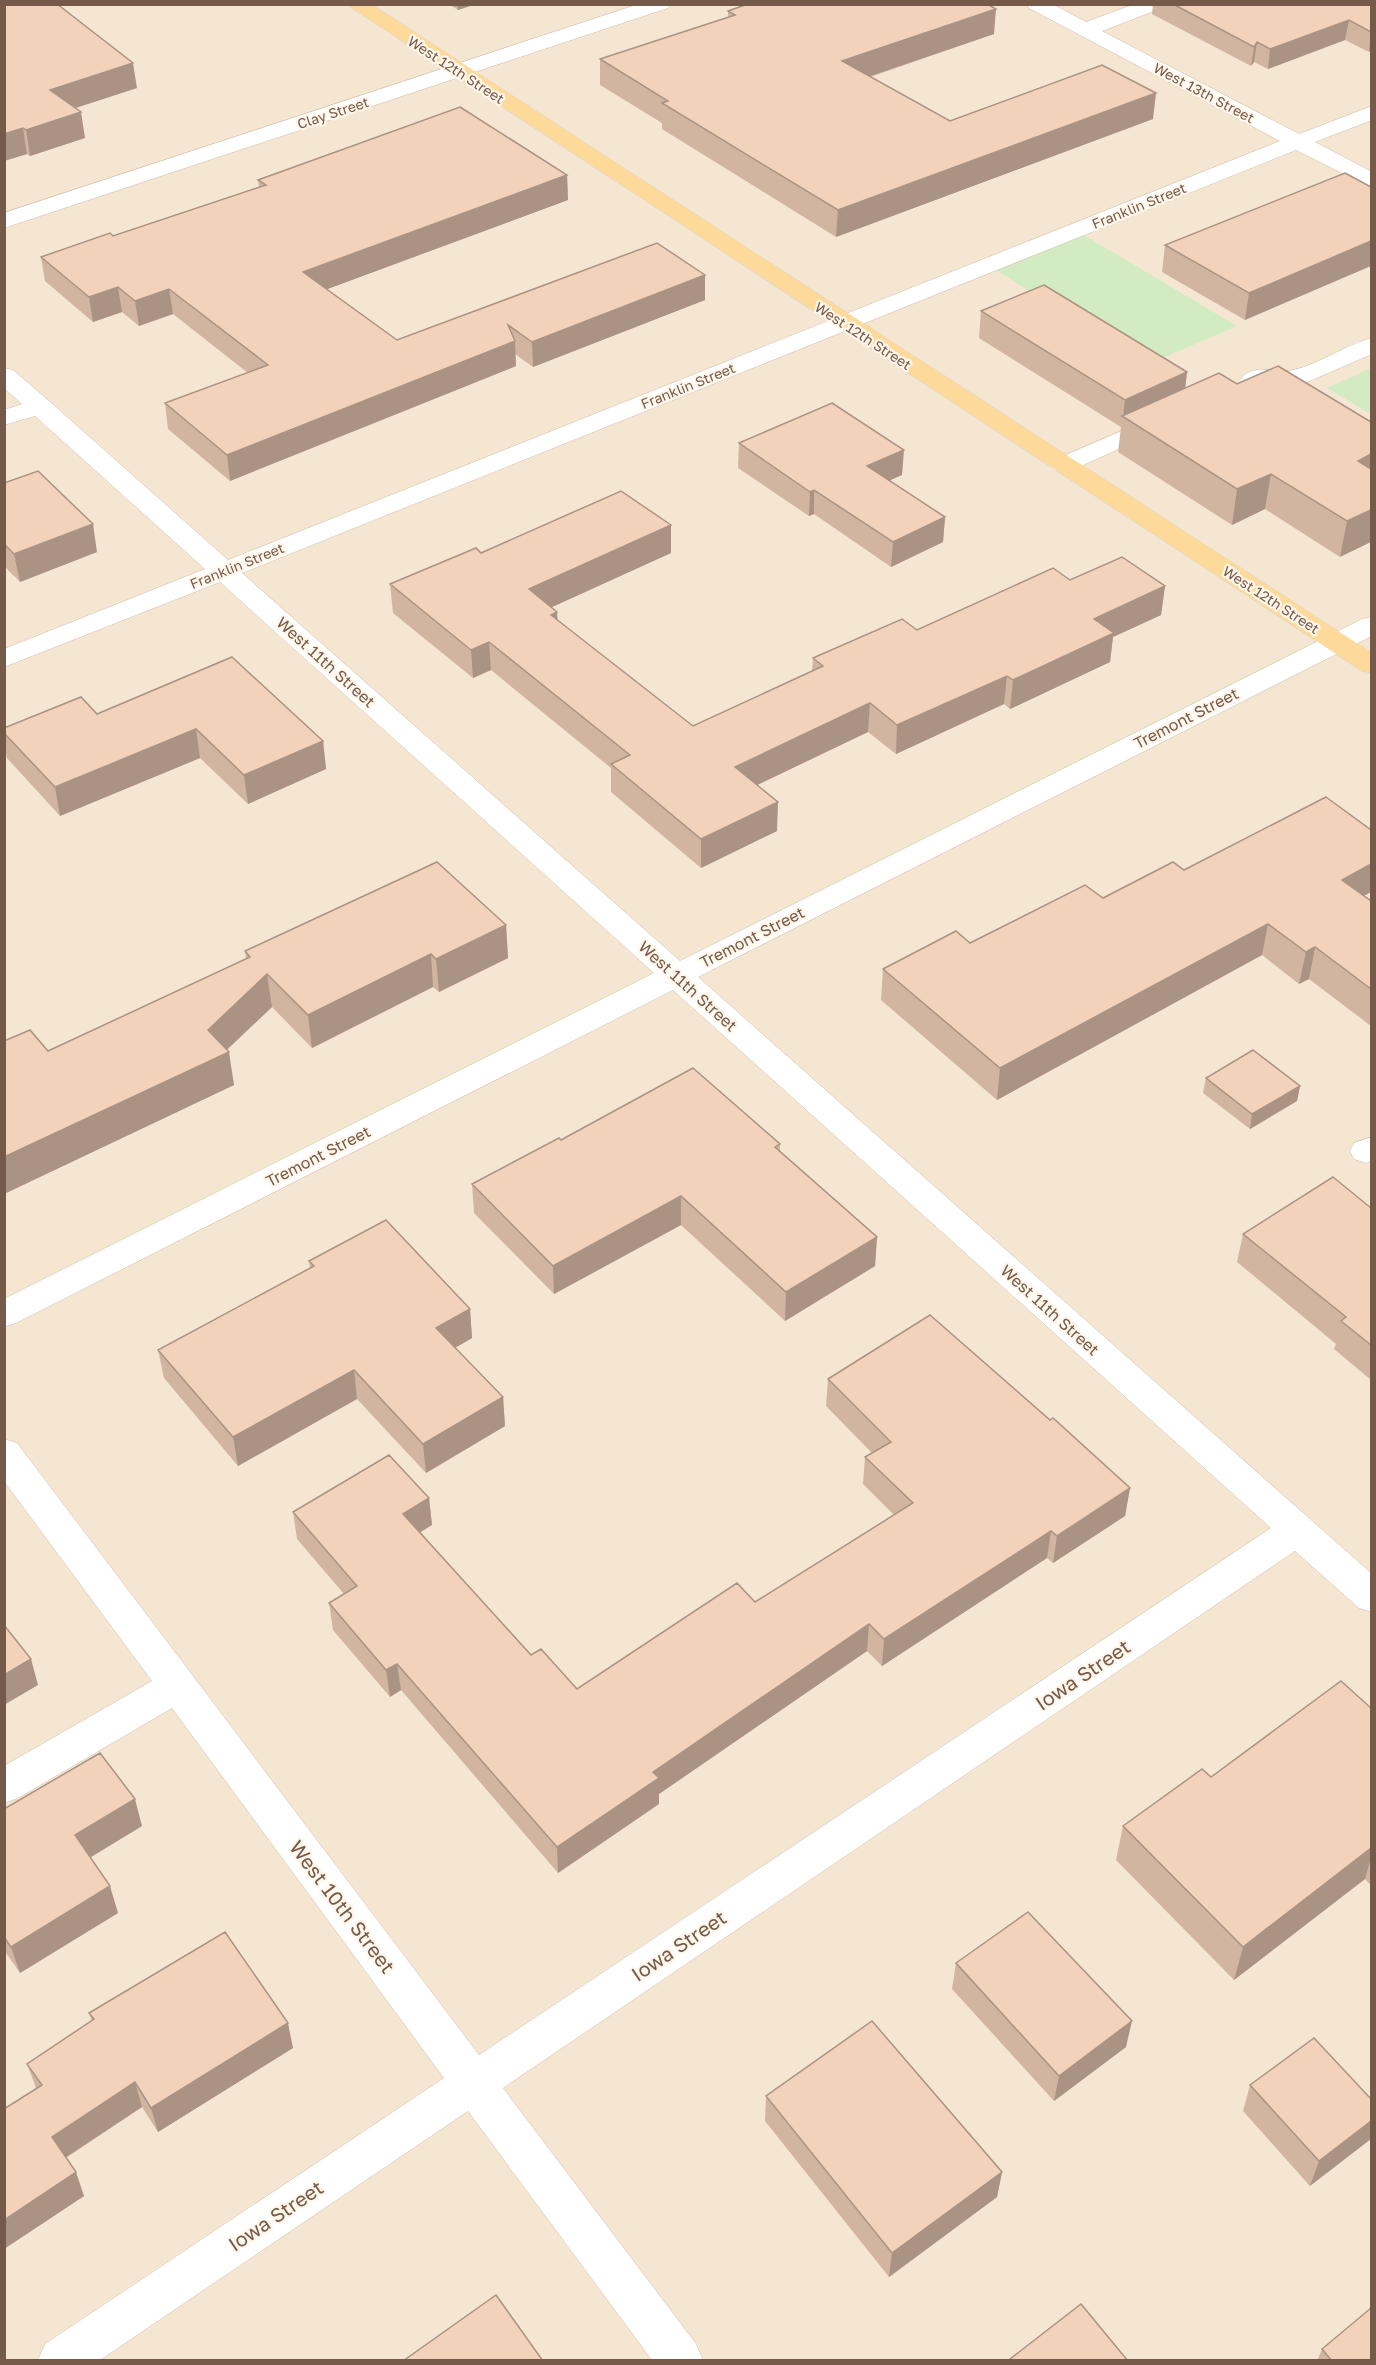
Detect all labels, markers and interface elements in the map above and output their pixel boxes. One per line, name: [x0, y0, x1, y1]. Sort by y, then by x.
street label: West 12th Street: [405, 32, 508, 107]
street label: West 13th Street: [1151, 59, 1258, 126]
street label: Clay Street: [295, 93, 371, 132]
street label: Franklin Street: [1089, 179, 1188, 232]
street label: West 12th Street: [812, 298, 915, 373]
street label: Franklin Street: [638, 359, 737, 412]
street label: Franklin Street: [187, 539, 286, 592]
street label: West 12th Street: [1220, 562, 1323, 637]
street label: West 11th Street: [272, 612, 380, 712]
street label: Tremont Street: [1130, 683, 1242, 753]
street label: Tremont Street: [696, 902, 808, 972]
street label: West 11th Street: [634, 936, 742, 1036]
street label: Tremont Street: [262, 1121, 374, 1191]
street label: West 11th Street: [996, 1260, 1104, 1360]
street label: Iowa Street: [1030, 1634, 1134, 1715]
street label: West 10th Street: [285, 1835, 401, 1978]
street label: Iowa Street: [626, 1905, 730, 1986]
street label: Iowa Street: [223, 2175, 327, 2256]

